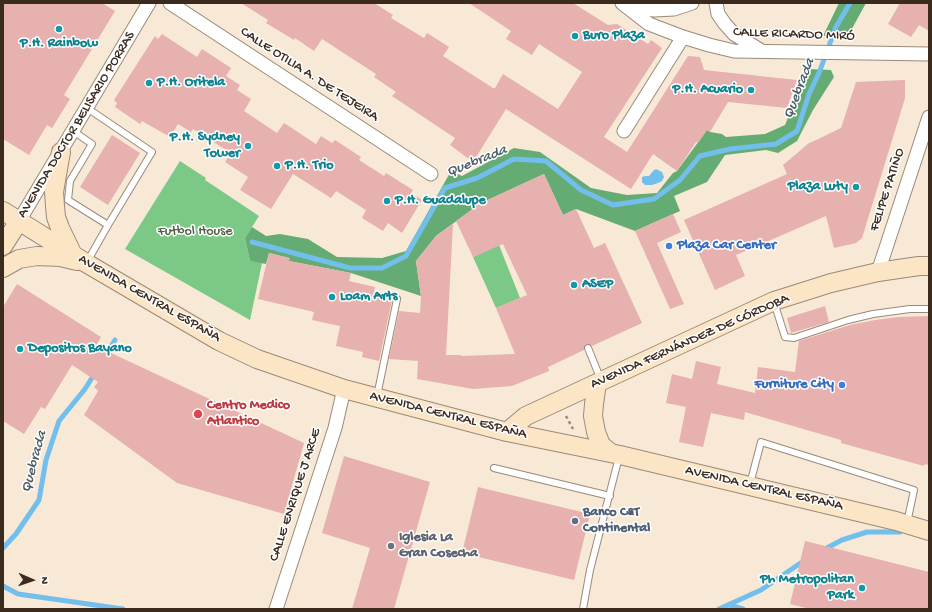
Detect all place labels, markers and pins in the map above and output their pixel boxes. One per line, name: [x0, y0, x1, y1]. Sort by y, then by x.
marker: P.H. Rainbow: [54, 24, 64, 34]
place label: Buro Plaza: [583, 28, 645, 44]
marker: Buro Plaza: [570, 31, 580, 41]
place label: P.H. Rainbow: [20, 36, 98, 52]
place label: P.H. Oritela: [157, 75, 225, 91]
marker: P.H. Oritela: [144, 78, 154, 88]
place label: P.H. Acuario: [673, 82, 743, 98]
marker: P.H. Acuario: [746, 85, 756, 95]
place label: P.H. Sydney Tower: [170, 130, 240, 162]
marker: P.H. Sydney Tower: [243, 141, 253, 151]
place label: P.H. Trio: [285, 158, 333, 174]
marker: P.H. Trio: [272, 161, 282, 171]
place label: Plaza Luty: [788, 179, 848, 195]
marker: Plaza Luty: [851, 182, 861, 192]
place label: P.H. Guadalupe: [395, 193, 486, 209]
marker: P.H. Guadalupe: [382, 196, 392, 206]
place label: Plaza Car Center: [677, 238, 776, 254]
marker: Plaza Car Center: [664, 241, 674, 251]
place label: ASEP: [582, 277, 613, 293]
marker: ASEP: [569, 280, 579, 290]
place label: Loam Arts: [340, 289, 398, 305]
marker: Loam Arts: [327, 292, 337, 302]
place label: Depositos Bayano: [28, 341, 132, 357]
marker: Depositos Bayano: [15, 344, 25, 354]
place label: Furniture City: [755, 377, 834, 393]
marker: Furniture City: [837, 380, 847, 390]
place label: Centro Medico Atlantico: [207, 398, 290, 430]
marker: Centro Medico Atlantico: [192, 408, 204, 420]
place label: Banco C&T Continental: [583, 505, 650, 538]
marker: Banco C&T Continental: [570, 516, 580, 526]
place label: Iglesia La Gran Cosecha: [399, 530, 478, 562]
marker: Iglesia La Gran Cosecha: [386, 541, 396, 551]
place label: Ph Metropolitan Park: [760, 572, 854, 604]
marker: Ph Metropolitan Park: [857, 583, 867, 593]

